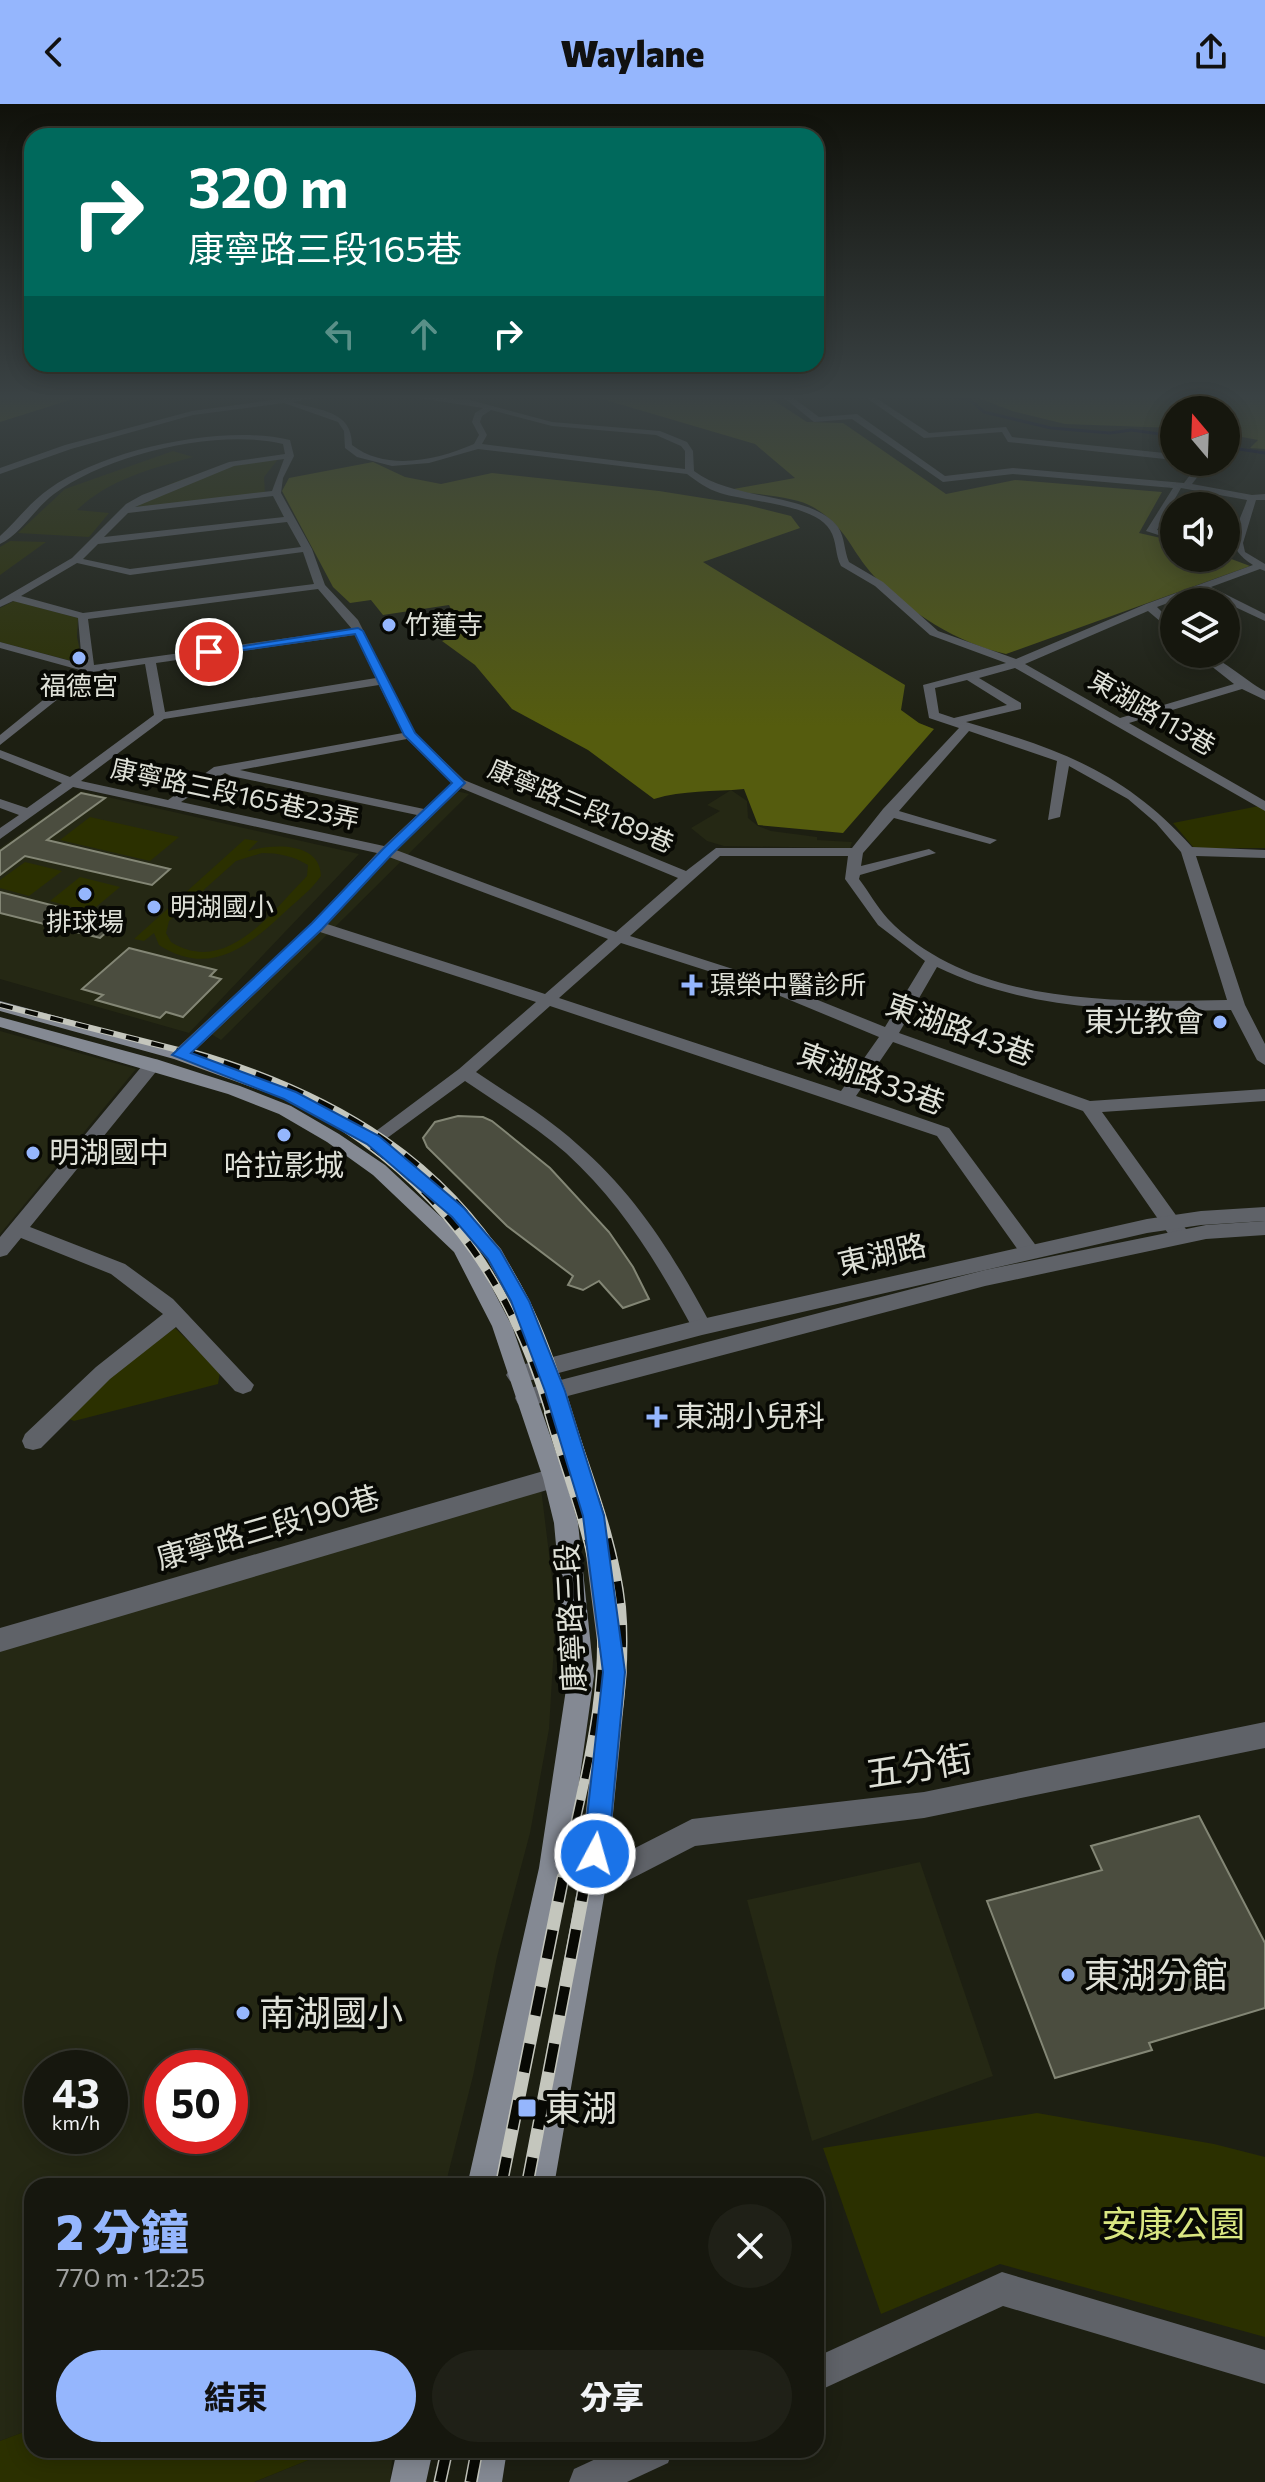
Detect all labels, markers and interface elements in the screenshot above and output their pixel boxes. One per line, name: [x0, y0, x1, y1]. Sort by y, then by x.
icon: back: [32, 30, 76, 74]
text: Waylane: [561, 30, 704, 74]
icon: share: [1189, 30, 1233, 74]
text: 320 m: [188, 151, 349, 220]
icon: right: [56, 160, 160, 264]
text: 康寧路三段165巷: [188, 225, 462, 269]
icon: left: [318, 312, 362, 356]
icon: ahead: [402, 312, 446, 356]
icon: right: [486, 312, 530, 356]
north arrow: [1160, 396, 1240, 476]
map controls: [1160, 396, 1240, 668]
button: sound: [1160, 492, 1240, 572]
button: layers: [1160, 588, 1240, 668]
place label: 竹蓮寺: [405, 608, 483, 639]
marker: 竹蓮寺: [380, 616, 398, 634]
pin: [175, 618, 243, 686]
icon: arrive: [187, 630, 231, 674]
marker: 福德宮: [70, 649, 88, 667]
street label: 東湖路113巷: [1084, 663, 1222, 760]
place label: 福德宮: [40, 669, 118, 700]
street label: 康寧路三段165巷23弄: [108, 751, 362, 834]
street label: 康寧路三段189巷: [484, 752, 679, 858]
marker: 排球場: [76, 885, 94, 903]
place label: 明湖國小: [170, 890, 274, 921]
marker: 明湖國小: [145, 898, 163, 916]
place label: 排球場: [46, 905, 124, 936]
place label: 璟榮中醫診所: [710, 968, 866, 999]
marker: 璟榮中醫診所: [681, 974, 703, 996]
street label: 東湖路43巷: [882, 984, 1040, 1072]
place label: 東光教會: [1084, 1001, 1204, 1038]
marker: 東光教會: [1211, 1013, 1229, 1031]
street label: 東湖路33巷: [793, 1033, 951, 1120]
marker: 哈拉影城: [275, 1126, 293, 1144]
place label: 明湖國中: [49, 1132, 169, 1169]
marker: 明湖國中: [24, 1144, 42, 1162]
place label: 哈拉影城: [224, 1145, 344, 1182]
street label: 東湖路: [833, 1224, 929, 1281]
place label: 東湖小兒科: [675, 1396, 825, 1433]
marker: 東湖小兒科: [646, 1406, 668, 1428]
street label: 康寧路三段190巷: [151, 1476, 383, 1575]
street label: 康寧路三段: [546, 1542, 591, 1694]
street label: 五分街: [862, 1734, 975, 1794]
position arrow: [553, 1812, 637, 1896]
place label: 東湖分館: [1084, 1951, 1228, 1995]
marker: 東湖分館: [1059, 1966, 1077, 1984]
place label: 南湖國小: [259, 1989, 403, 2033]
marker: 南湖國小: [234, 2004, 252, 2022]
speed limit sign: 50: [144, 2050, 248, 2154]
text: 43: [52, 2067, 100, 2116]
place label: 東湖: [545, 2084, 617, 2128]
marker: 東湖: [516, 2097, 538, 2119]
text: km/h: [52, 2110, 100, 2134]
park label: 安康公園: [1101, 2200, 1245, 2244]
text: 2 分鐘: [56, 2201, 189, 2260]
button: close: [708, 2204, 792, 2288]
text: 770 m · 12:25: [56, 2261, 205, 2292]
button: 結束: [56, 2350, 416, 2442]
button: 分享: [432, 2350, 792, 2442]

